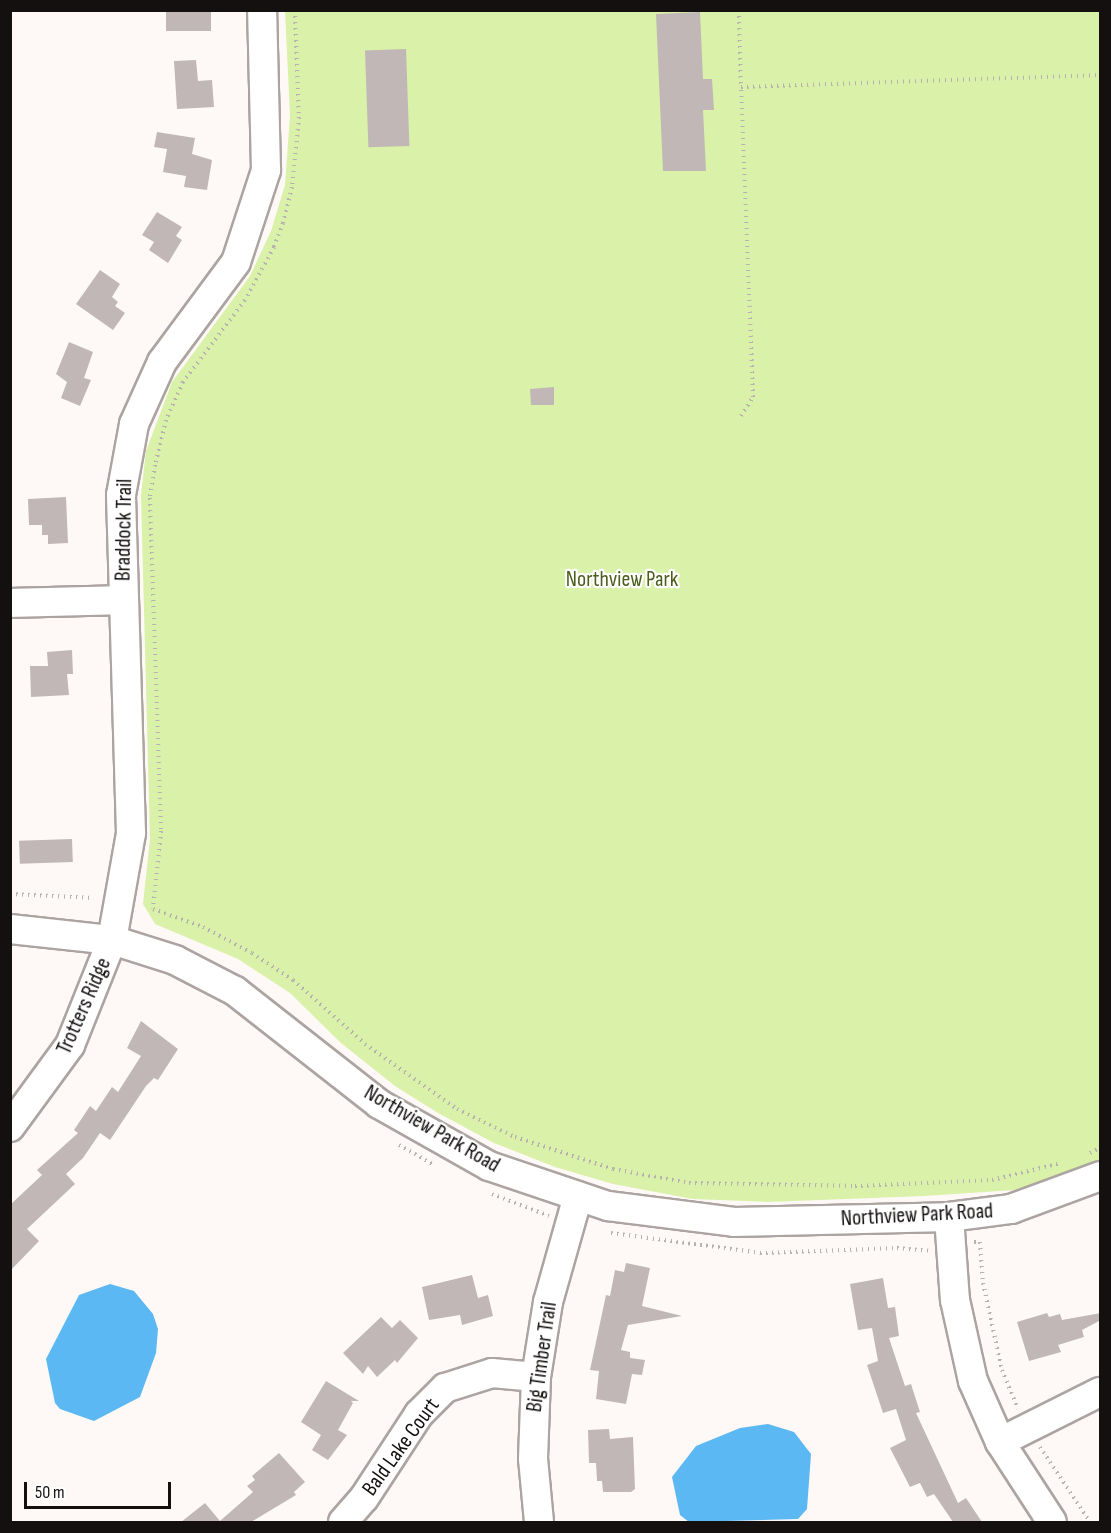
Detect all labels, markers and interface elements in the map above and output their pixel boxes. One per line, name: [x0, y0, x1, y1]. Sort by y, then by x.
street label: Braddock Trail: [110, 479, 138, 581]
park label: Northview Park: [566, 567, 678, 593]
street label: Trotters Ridge: [51, 954, 117, 1058]
street label: Northview Park Road: [359, 1079, 505, 1179]
street label: Northview Park Road: [840, 1198, 994, 1232]
street label: Big Timber Trail: [521, 1300, 563, 1414]
street label: Bald Lake Court: [357, 1393, 445, 1501]
scale bar: [27, 1470, 174, 1508]
text: 50 m: [35, 1482, 65, 1503]

